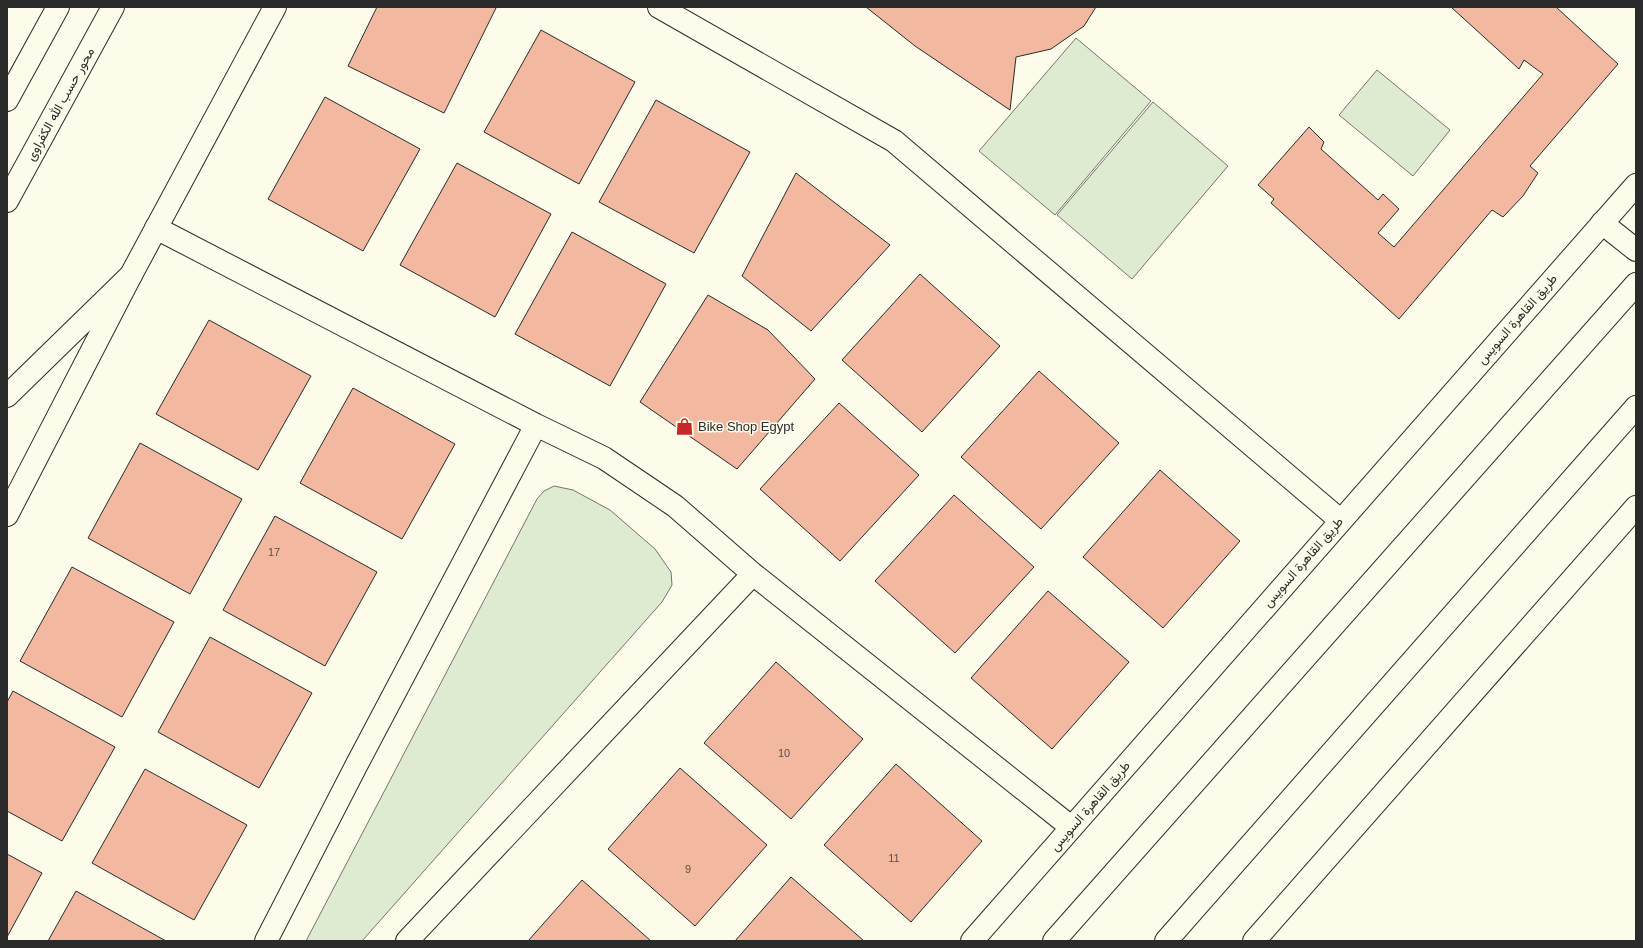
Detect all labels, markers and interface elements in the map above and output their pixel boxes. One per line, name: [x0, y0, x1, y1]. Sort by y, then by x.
street label: محور حسب الله الكفراوى: [23, 45, 98, 164]
street label: طريق القاهرة السويس: [1474, 271, 1561, 368]
shop icon: Bike Shop Egypt: [675, 416, 695, 436]
place label: Bike Shop Egypt: [698, 419, 795, 434]
street label: طريق القاهرة السويس: [1260, 514, 1347, 611]
house number: 17: [268, 546, 280, 558]
house number: 10: [778, 747, 790, 759]
street label: طريق القاهرة السويس: [1047, 758, 1134, 855]
house number: 11: [888, 852, 900, 864]
house number: 9: [685, 863, 691, 875]

